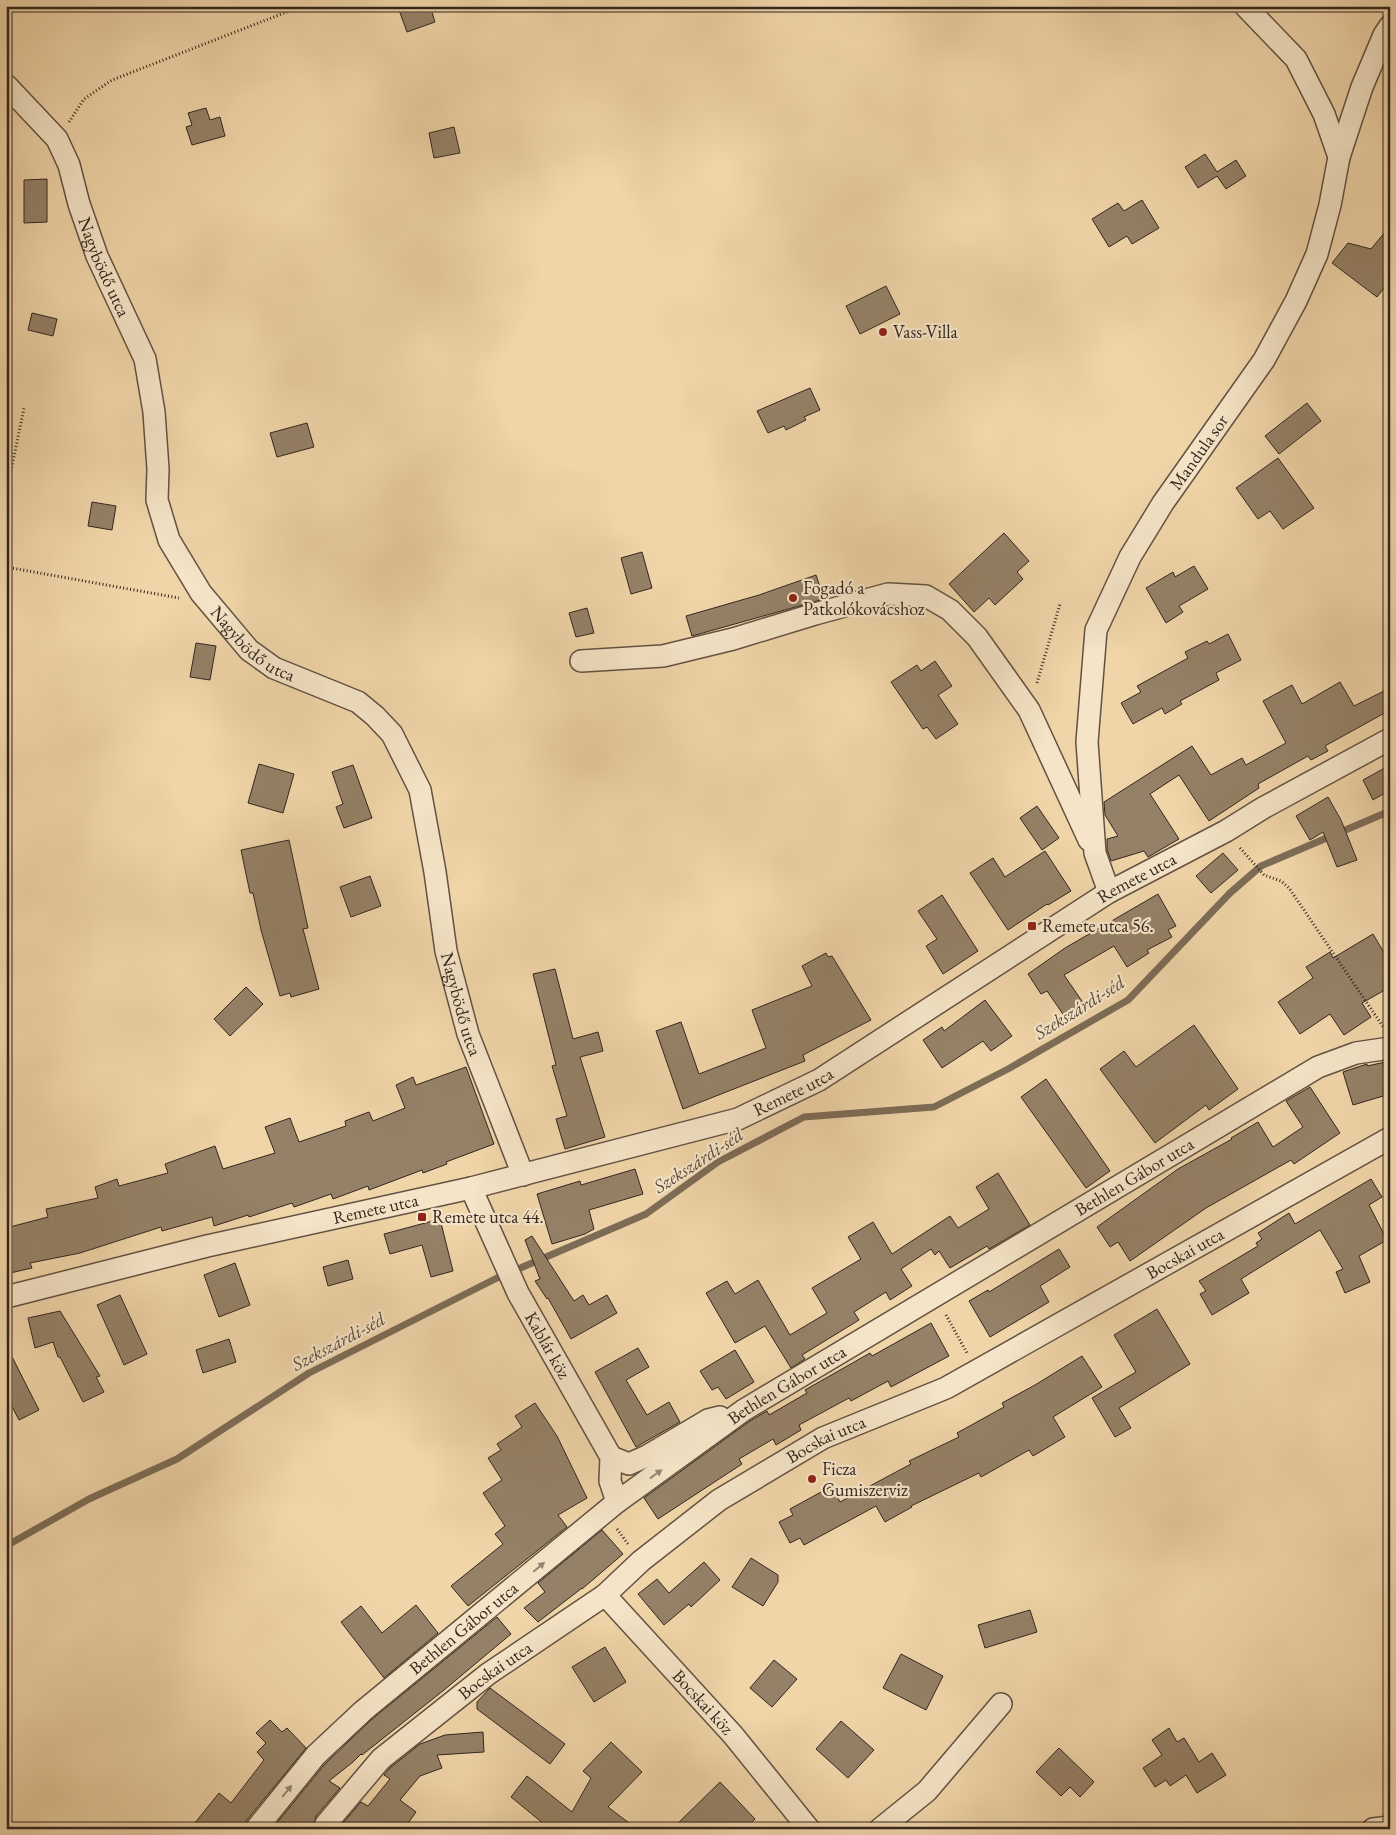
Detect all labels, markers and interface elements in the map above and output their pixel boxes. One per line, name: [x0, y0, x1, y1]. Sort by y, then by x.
street label: Nagybödő utca: [73, 214, 136, 321]
place label: Vass-Villa: [893, 320, 959, 343]
marker: Vass-Villa: [877, 326, 889, 338]
street label: Mandula sor: [1164, 410, 1233, 494]
place label: Fogadó a Patkolókovácshoz: [803, 576, 925, 620]
marker: Fogadó a Patkolókovácshoz: [787, 592, 799, 604]
street label: Nagybödő utca: [206, 601, 299, 687]
street label: Remete utca: [1092, 847, 1181, 908]
place label: Remete utca 56.: [1042, 914, 1154, 937]
marker: Remete utca 56.: [1026, 920, 1038, 932]
street label: Nagybödő utca: [436, 950, 488, 1060]
water label: Szekszárdi-séd: [1028, 970, 1129, 1046]
street label: Remete utca: [749, 1061, 838, 1121]
water label: Szekszárdi-séd: [648, 1122, 748, 1199]
street label: Bethlen Gábor utca: [1070, 1132, 1198, 1221]
street label: Remete utca: [331, 1188, 421, 1229]
place label: Remete utca 44.: [432, 1205, 544, 1228]
marker: Remete utca 44.: [416, 1211, 428, 1223]
street label: Bocskai utca: [1142, 1222, 1228, 1284]
water label: Szekszárdi-séd: [286, 1306, 389, 1377]
street label: Kablár köz: [520, 1307, 576, 1383]
street label: Bethlen Gábor utca: [723, 1339, 851, 1429]
street label: Bocskai utca: [782, 1410, 869, 1468]
place label: Ficza Gumiszerviz: [822, 1457, 908, 1501]
one-way arrow: [649, 1469, 663, 1479]
marker: Ficza Gumiszerviz: [806, 1473, 818, 1485]
one-way arrow: [532, 1562, 545, 1573]
street label: Bethlen Gábor utca: [404, 1576, 523, 1679]
street label: Bocskai utca: [453, 1635, 537, 1704]
street label: Bocskai köz: [668, 1664, 739, 1739]
one-way arrow: [281, 1785, 292, 1798]

